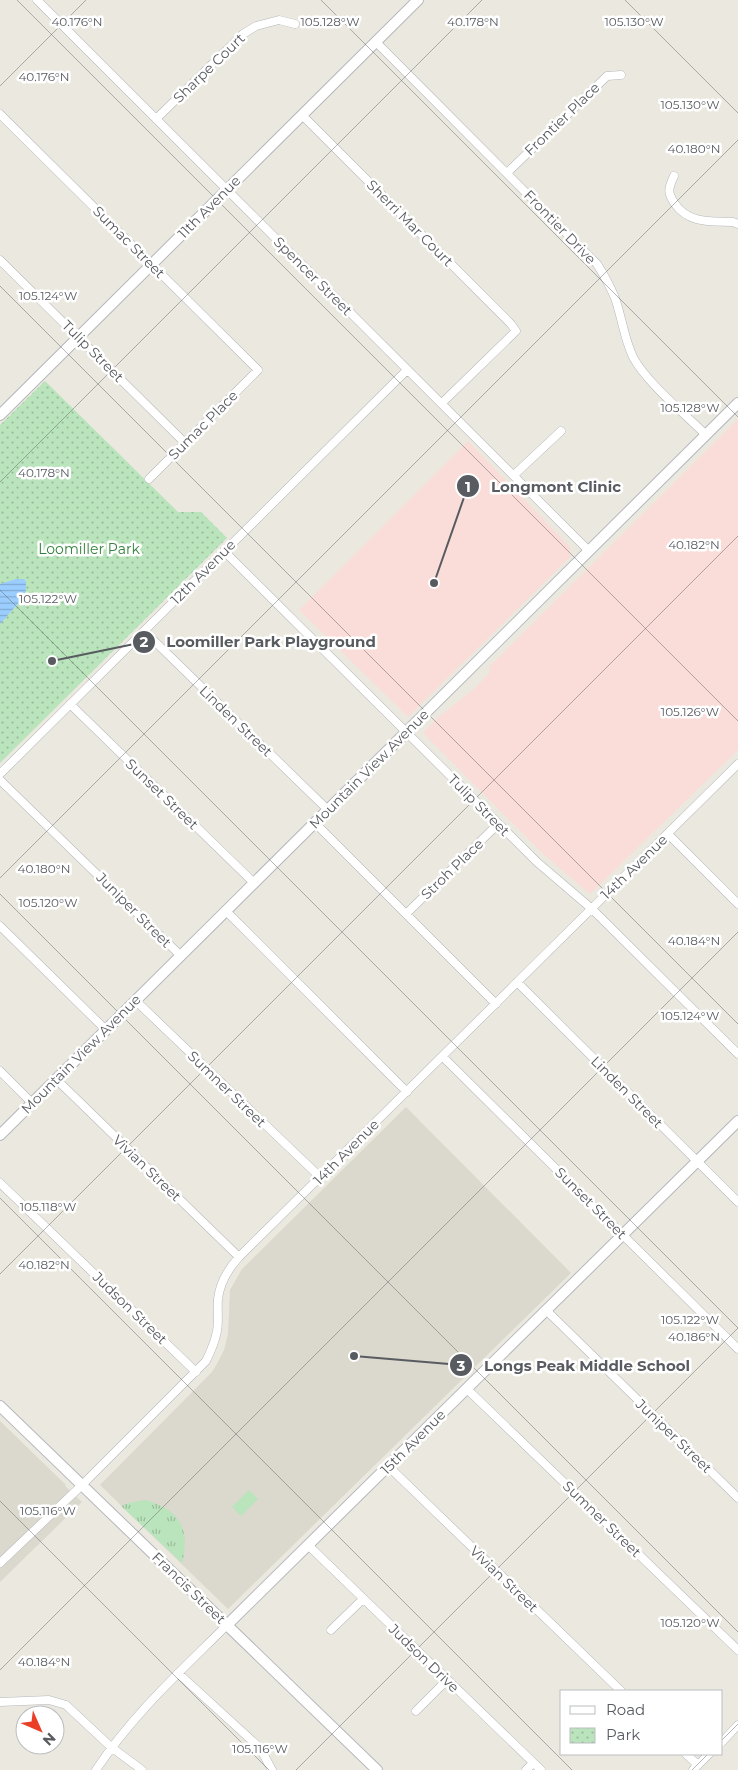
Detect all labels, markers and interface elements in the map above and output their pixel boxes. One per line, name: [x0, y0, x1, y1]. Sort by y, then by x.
text: 40.176°N: [51, 14, 103, 29]
text: 105.128°W: [301, 14, 359, 29]
text: 40.178°N: [447, 14, 499, 29]
text: 105.130°W: [604, 14, 664, 29]
street label: Sharpe Court: [169, 29, 249, 107]
text: 40.176°N: [18, 69, 70, 84]
street label: Frontier Place: [521, 79, 603, 159]
text: 105.130°W: [660, 97, 720, 112]
text: 40.180°N: [668, 141, 720, 156]
street label: 11th Avenue: [174, 172, 244, 242]
street label: Sherri Mar Court: [363, 176, 457, 270]
street label: Frontier Drive: [520, 186, 600, 268]
street label: Sumac Street: [89, 202, 169, 282]
street label: Spencer Street: [270, 233, 356, 319]
text: 105.124°W: [19, 288, 77, 303]
street label: Tulip Street: [58, 316, 128, 386]
street label: Sumac Place: [164, 386, 242, 464]
text: 105.128°W: [661, 400, 719, 415]
text: 40.178°N: [18, 465, 70, 480]
callout: Longmont Clinic: [456, 471, 631, 501]
text: 1: [465, 477, 471, 496]
text: Longmont Clinic: [491, 477, 621, 496]
street label: 12th Avenue: [167, 536, 239, 608]
text: 40.182°N: [668, 537, 720, 552]
park label: Loomiller Park: [38, 540, 140, 558]
text: 105.122°W: [19, 591, 77, 606]
callout: Loomiller Park Playground: [131, 627, 386, 657]
text: 2: [140, 632, 149, 651]
text: Loomiller Park Playground: [166, 632, 376, 651]
street label: Linden Street: [196, 682, 277, 761]
text: 105.126°W: [661, 704, 719, 719]
street label: Mountain View Avenue: [305, 705, 433, 833]
street label: Sunset Street: [122, 755, 202, 833]
street label: Tulip Street: [444, 770, 514, 840]
street label: 14th Avenue: [597, 831, 671, 903]
street label: Stroh Place: [417, 835, 487, 903]
text: 40.180°N: [18, 861, 70, 876]
street label: Juniper Street: [92, 868, 176, 952]
text: 105.120°W: [18, 895, 78, 910]
text: 40.184°N: [668, 933, 720, 948]
street label: Mountain View Avenue: [17, 990, 145, 1118]
text: 105.124°W: [661, 1008, 719, 1023]
street label: Sumner Street: [184, 1047, 270, 1131]
street label: Linden Street: [587, 1052, 667, 1132]
street label: 14th Avenue: [309, 1115, 383, 1189]
street label: Vivian Street: [109, 1131, 185, 1205]
street label: Sunset Street: [551, 1163, 631, 1243]
text: 105.118°W: [20, 1199, 76, 1214]
text: 40.182°N: [18, 1257, 70, 1272]
street label: Judson Street: [88, 1267, 171, 1348]
text: 105.122°W: [661, 1312, 719, 1327]
text: 40.186°N: [668, 1329, 720, 1344]
callout: Longs Peak Middle School: [449, 1350, 700, 1380]
text: 3: [456, 1356, 466, 1375]
text: Longs Peak Middle School: [484, 1356, 690, 1375]
street label: Juniper Street: [631, 1394, 716, 1477]
street label: 15th Avenue: [377, 1406, 449, 1478]
street label: Sumner Street: [559, 1477, 645, 1561]
text: 105.116°W: [20, 1503, 76, 1518]
street label: Vivian Street: [466, 1542, 542, 1616]
street label: Francis Street: [148, 1548, 230, 1628]
text: 105.120°W: [660, 1615, 720, 1630]
street label: Judson Drive: [384, 1619, 463, 1696]
text: 40.184°N: [18, 1654, 70, 1669]
legend: [560, 1690, 723, 1755]
text: Road: [606, 1700, 645, 1719]
north arrow: [15, 1705, 65, 1755]
text: Park: [606, 1725, 640, 1744]
text: N: [39, 1729, 60, 1750]
text: 105.116°W: [232, 1741, 288, 1756]

